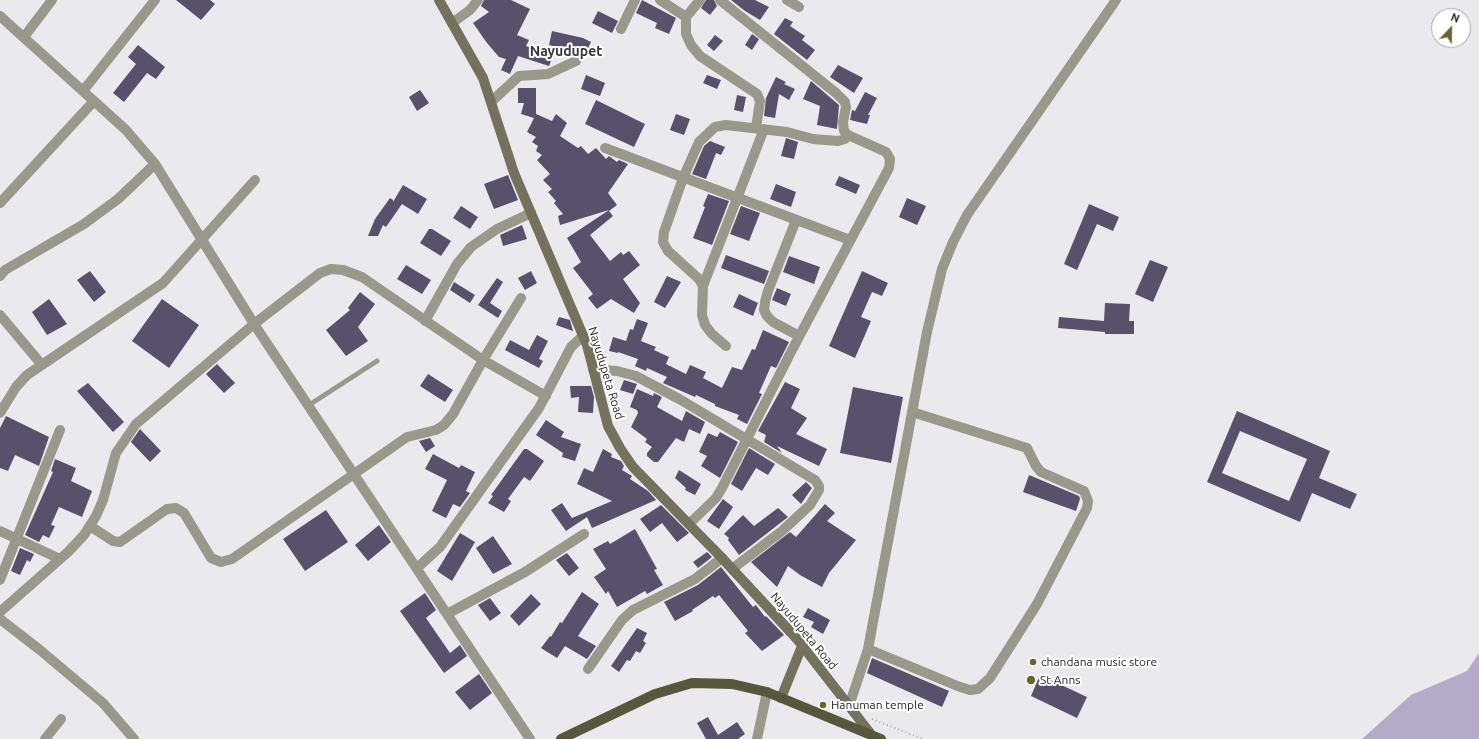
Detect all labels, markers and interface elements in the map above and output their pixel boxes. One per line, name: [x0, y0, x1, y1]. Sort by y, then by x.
north arrow: [1431, 8, 1471, 48]
text: N: [1449, 11, 1461, 25]
district label: Nayudupet: [530, 43, 602, 59]
street label: Nayudupeta Road: [585, 325, 627, 421]
street label: Nayudupeta Road: [768, 590, 840, 672]
place label: chandana music store: [1041, 655, 1157, 669]
marker: chandana music store: [1028, 657, 1038, 667]
place label: St Anns: [1040, 673, 1080, 687]
marker: St Anns: [1025, 674, 1037, 686]
place label: Hanuman temple: [831, 698, 924, 712]
marker: Hanuman temple: [818, 700, 828, 710]

